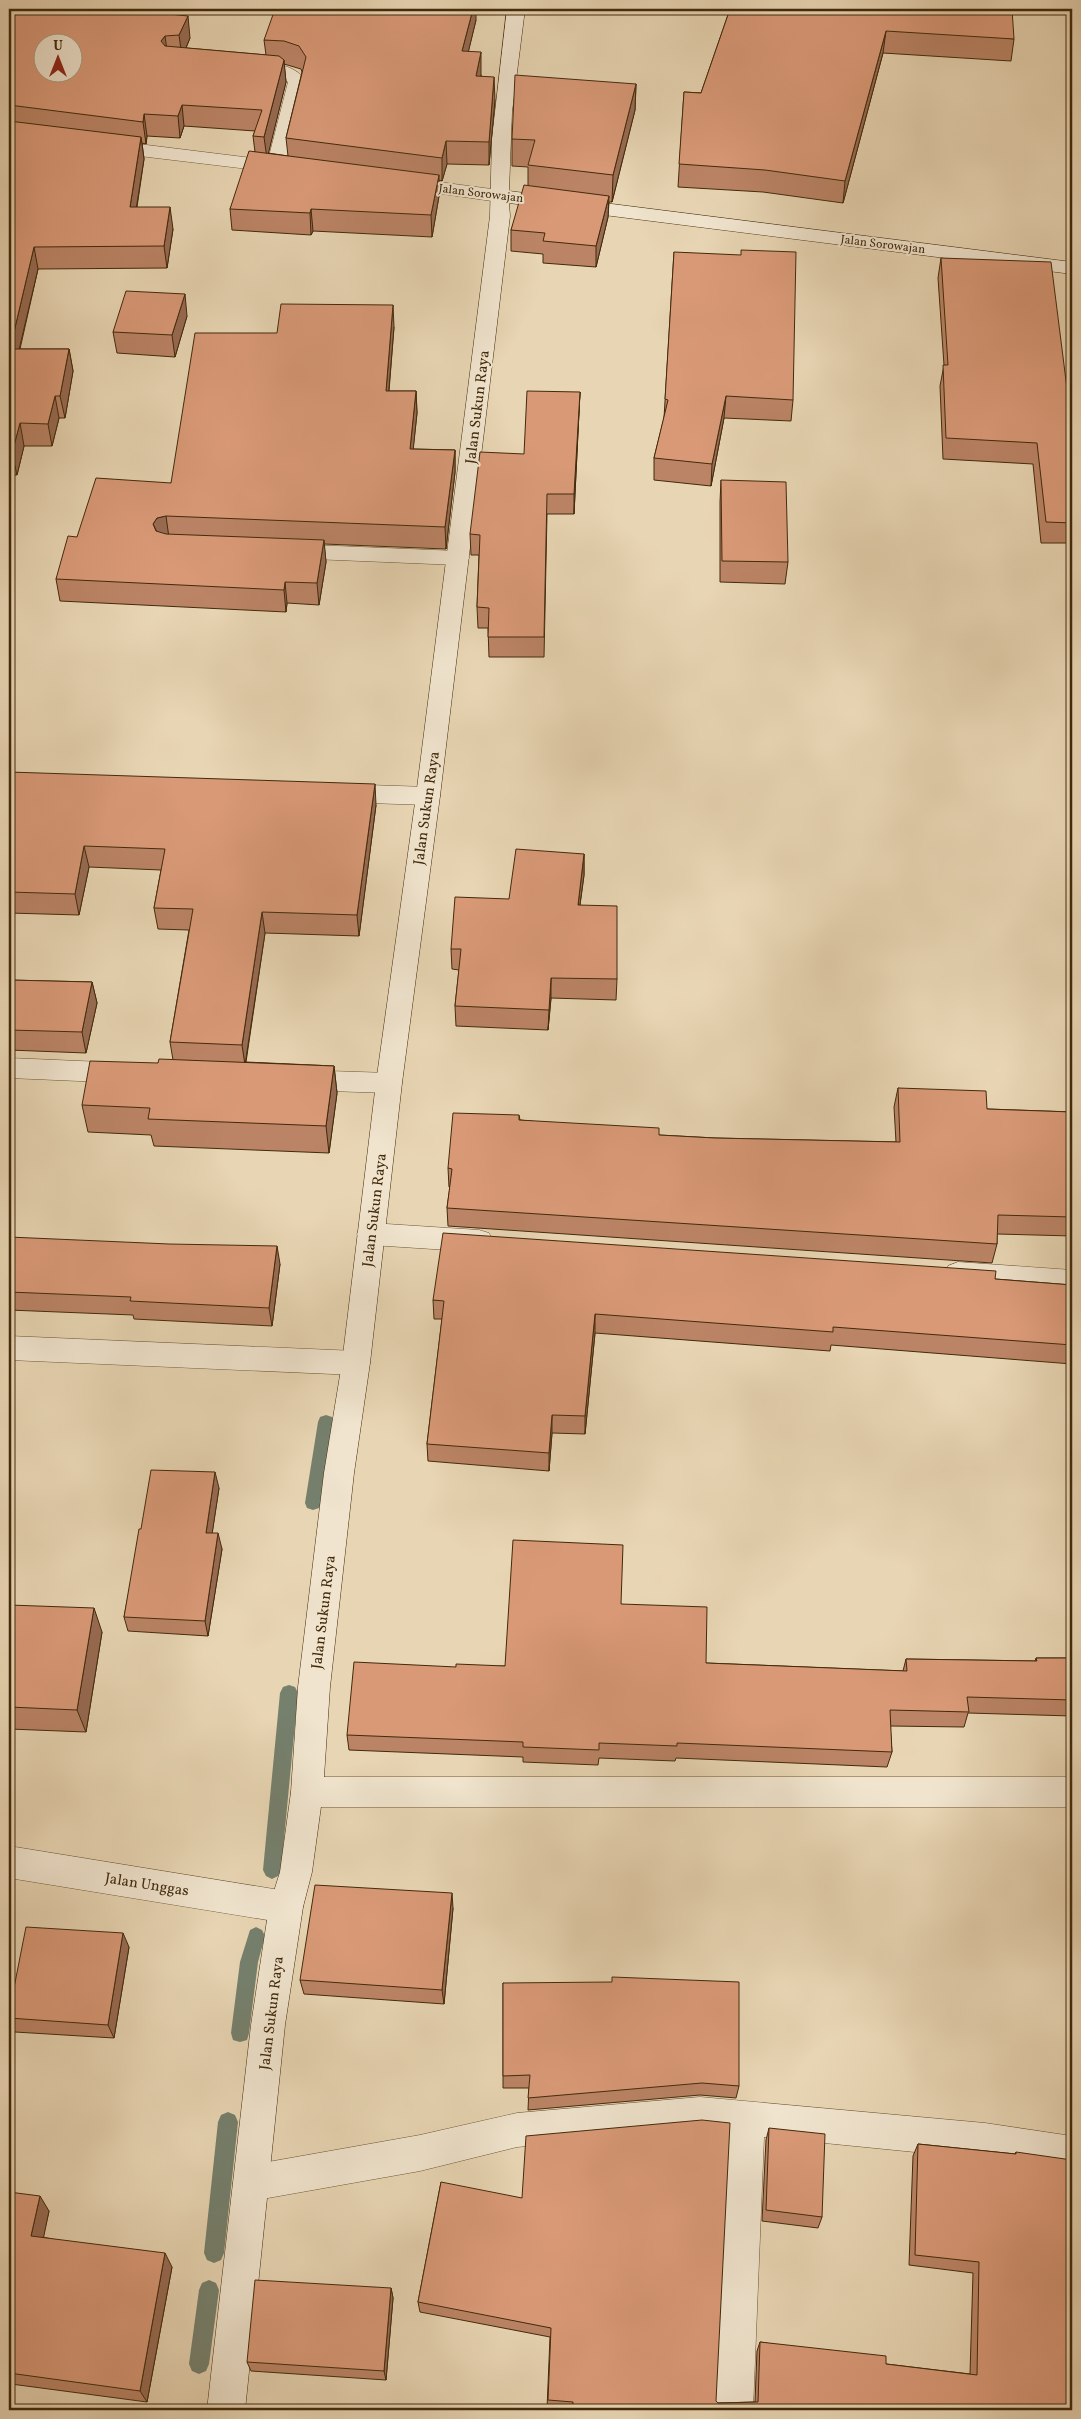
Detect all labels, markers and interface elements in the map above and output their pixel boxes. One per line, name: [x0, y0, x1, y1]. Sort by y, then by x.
north arrow: [32, 32, 82, 82]
text: U: [53, 37, 63, 56]
street label: Jalan Sorowajan: [438, 181, 524, 207]
street label: Jalan Sorowajan: [840, 232, 926, 258]
street label: Jalan Sukun Raya: [461, 349, 496, 465]
street label: Jalan Sukun Raya: [409, 750, 446, 866]
street label: Jalan Sukun Raya: [358, 1152, 393, 1268]
street label: Jalan Sukun Raya: [307, 1554, 342, 1670]
street label: Jalan Unggas: [103, 1868, 190, 1902]
street label: Jalan Sukun Raya: [255, 1955, 290, 2071]

